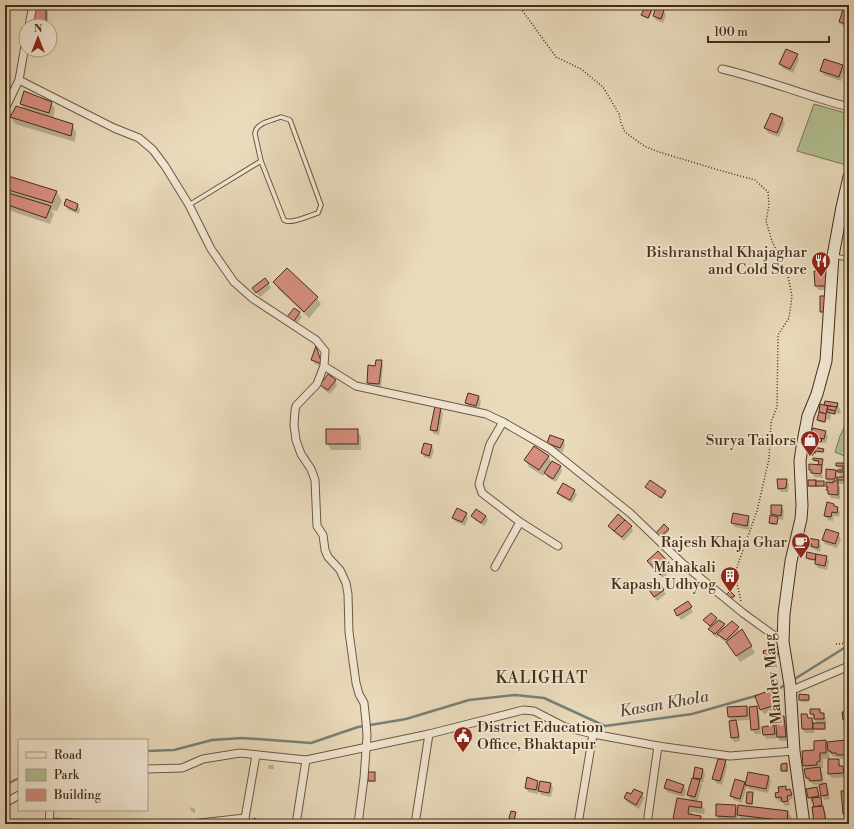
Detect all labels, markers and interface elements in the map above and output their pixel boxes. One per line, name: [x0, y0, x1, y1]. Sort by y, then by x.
north arrow: [18, 18, 58, 58]
scale bar: [708, 18, 829, 44]
text: N: [34, 22, 43, 36]
text: 100 m: [714, 25, 748, 40]
place label: Bishransthal Khajaghar and Cold Store: [645, 243, 808, 279]
restaurant icon: Bishransthal Khajaghar and Cold Store: [810, 250, 832, 278]
shop icon: Surya Tailors: [799, 429, 821, 457]
place label: Surya Tailors: [706, 431, 796, 450]
cafe icon: Rajesh Khaja Ghar: [790, 531, 812, 559]
place label: Rajesh Khaja Ghar: [661, 533, 788, 552]
place label: Mahakali Kapash Udhyog: [611, 558, 716, 594]
building icon: Mahakali Kapash Udhyog: [719, 565, 741, 593]
street label: Mandev Marg: [760, 632, 786, 725]
district label: KALIGHAT: [495, 668, 589, 688]
water label: Kasan Khola: [618, 686, 710, 722]
place label: District Education Office, Bhaktapur: [477, 718, 604, 754]
public building icon: District Education Office, Bhaktapur: [452, 725, 474, 753]
legend: [18, 739, 148, 811]
text: Road: [54, 748, 82, 763]
text: Park: [54, 768, 80, 783]
text: Building: [53, 788, 102, 803]

